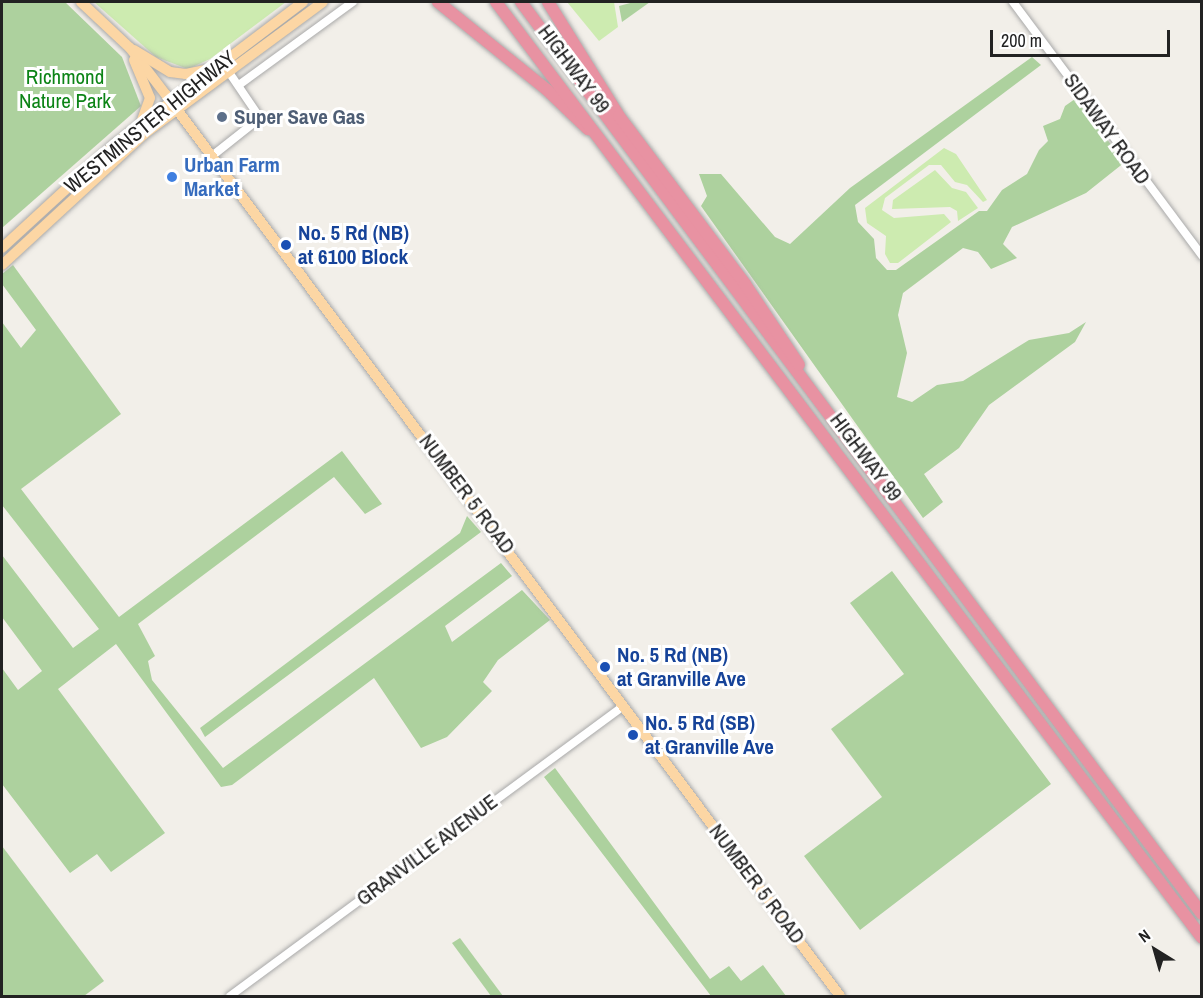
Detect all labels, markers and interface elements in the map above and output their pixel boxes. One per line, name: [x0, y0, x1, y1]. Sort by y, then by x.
scale bar: [993, 18, 1173, 56]
street label: HIGHWAY 99: [533, 20, 615, 118]
text: 200 m: [1001, 28, 1042, 53]
street label: WESTMINSTER HIGHWAY: [60, 45, 240, 199]
park label: Richmond Nature Park: [19, 64, 111, 114]
street label: SIDAWAY ROAD: [1058, 68, 1156, 190]
place label: Super Save Gas: [234, 104, 365, 130]
marker: Super Save Gas: [215, 110, 229, 124]
place label: Urban Farm Market: [184, 152, 280, 202]
marker: Urban Farm Market: [165, 170, 179, 184]
place label: No. 5 Rd (NB) at 6100 Block: [298, 220, 409, 270]
marker: No. 5 Rd (NB) at 6100 Block: [279, 238, 293, 252]
street label: HIGHWAY 99: [825, 408, 907, 506]
street label: NUMBER 5 ROAD: [414, 429, 520, 559]
place label: No. 5 Rd (NB) at Granville Ave: [617, 642, 747, 692]
marker: No. 5 Rd (NB) at Granville Ave: [598, 660, 612, 674]
place label: No. 5 Rd (SB) at Granville Ave: [645, 710, 775, 760]
marker: No. 5 Rd (SB) at Granville Ave: [626, 728, 640, 742]
street label: GRANVILLE AVENUE: [351, 788, 503, 912]
street label: NUMBER 5 ROAD: [704, 819, 810, 949]
north arrow: [1125, 920, 1185, 980]
text: N: [1134, 924, 1155, 947]

